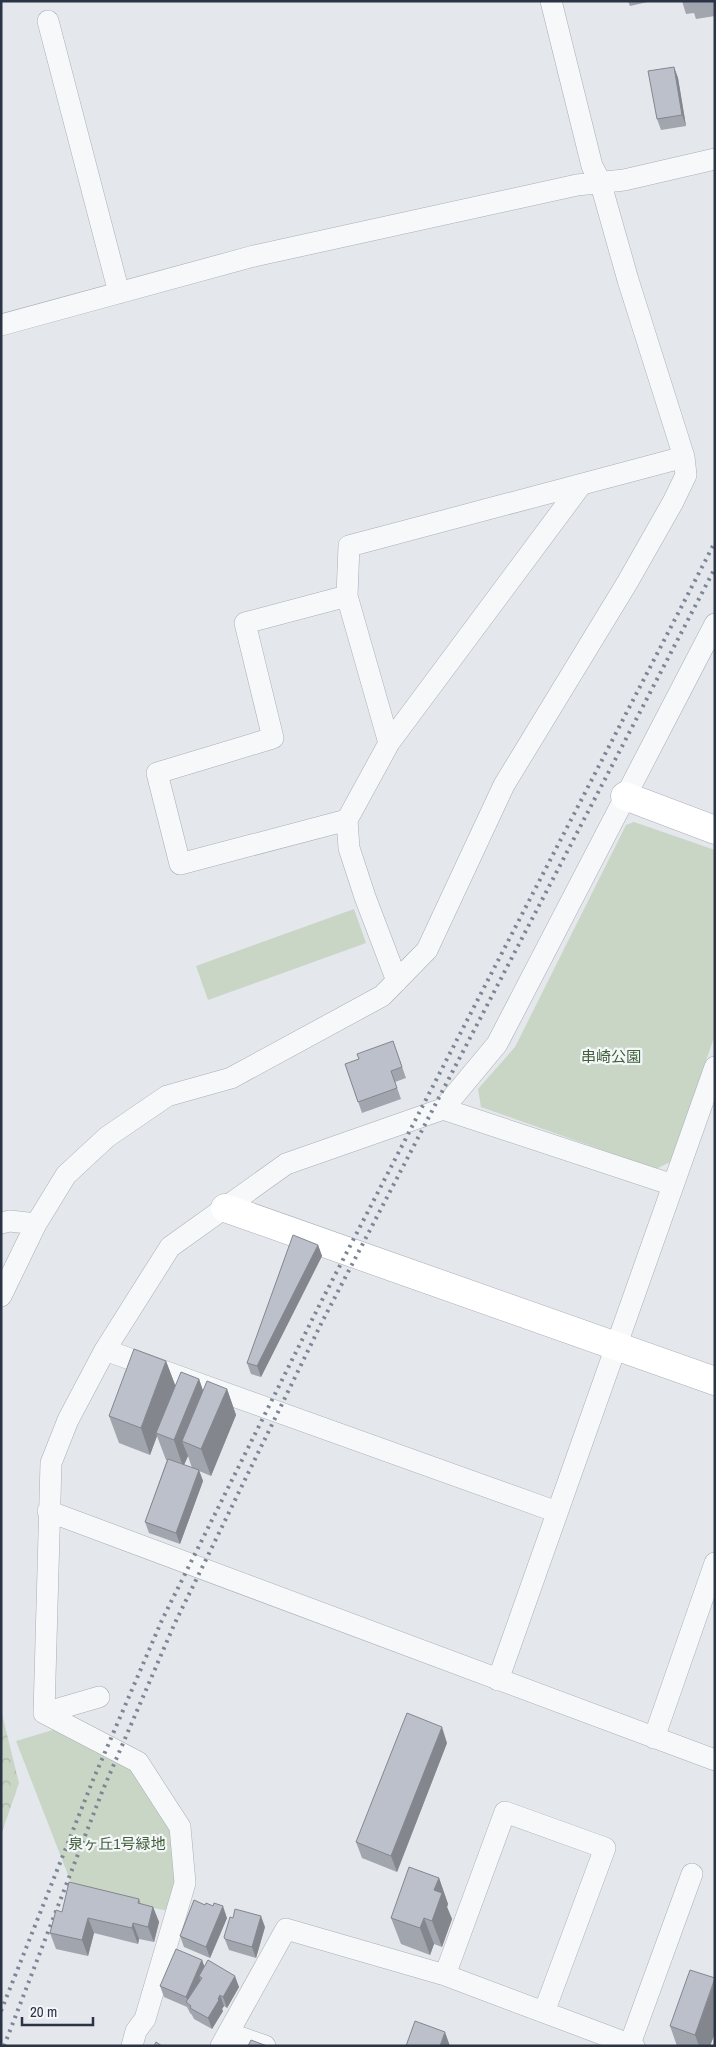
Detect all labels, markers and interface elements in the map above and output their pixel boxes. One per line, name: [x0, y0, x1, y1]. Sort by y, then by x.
park label: 串崎公園: [581, 1046, 641, 1067]
park label: 泉ヶ丘1号緑地: [69, 1833, 165, 1854]
scale bar: [22, 1994, 94, 2026]
text: 20 m: [30, 2001, 57, 2022]

